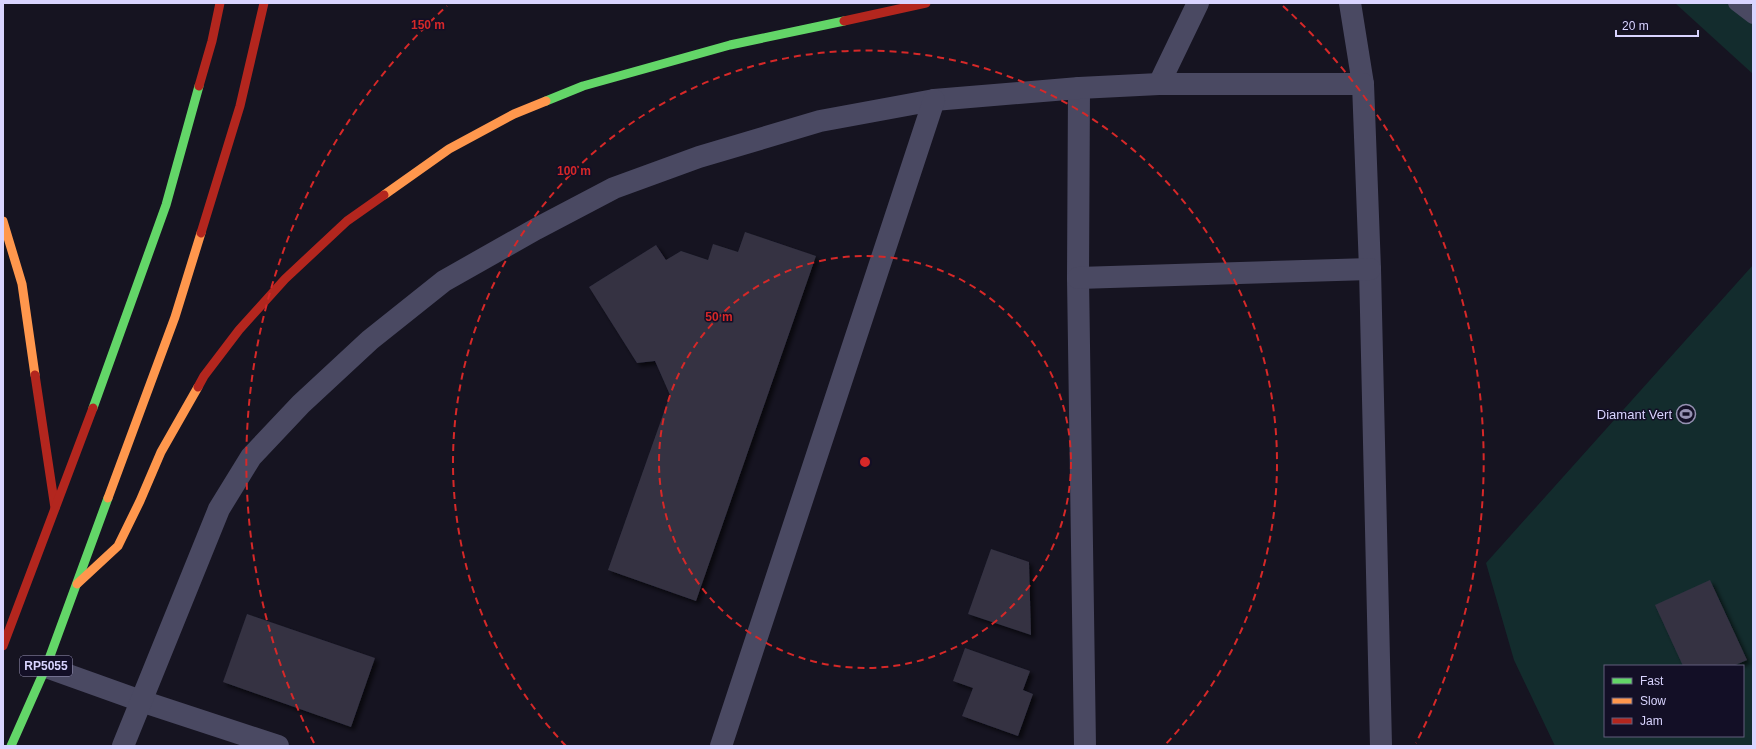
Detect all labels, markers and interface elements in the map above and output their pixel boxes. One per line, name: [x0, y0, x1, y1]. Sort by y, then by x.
scale bar: [1616, 12, 1698, 38]
text: 150 m: [411, 18, 445, 32]
text: 20 m: [1622, 19, 1649, 33]
text: 100 m: [557, 164, 591, 178]
text: 50 m: [705, 310, 733, 324]
sports icon: Diamant Vert: [1675, 403, 1697, 425]
place label: Diamant Vert: [1597, 407, 1672, 422]
centre of rings: [858, 455, 872, 469]
road number: RP5055: [20, 656, 72, 676]
legend: [1604, 665, 1744, 737]
text: Fast: [1640, 674, 1664, 688]
text: Slow: [1640, 694, 1666, 708]
text: Jam: [1640, 714, 1663, 728]

